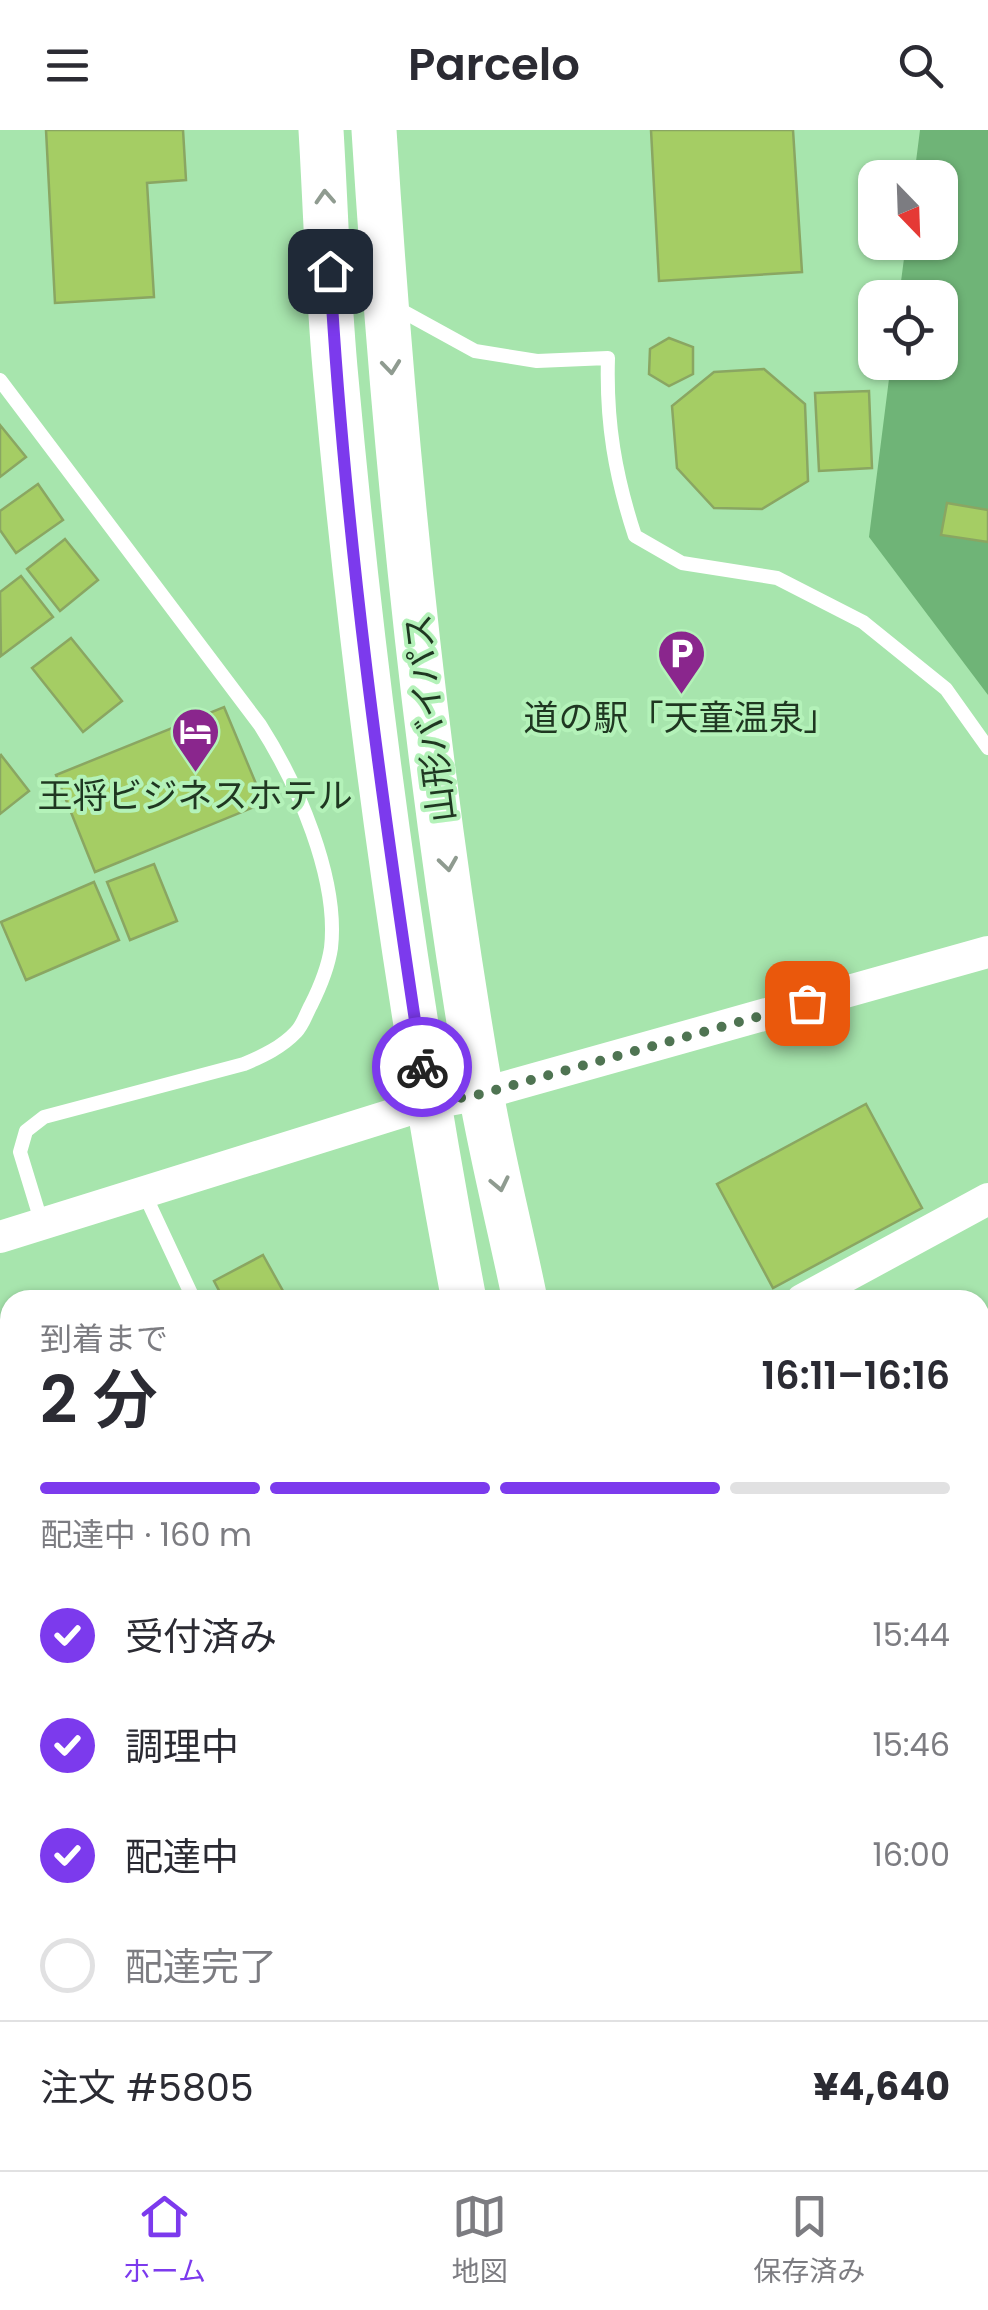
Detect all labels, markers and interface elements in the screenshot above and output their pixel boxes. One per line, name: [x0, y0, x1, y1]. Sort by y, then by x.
text: Parcelo: [408, 33, 580, 96]
icon: menu: [40, 38, 95, 93]
icon: search: [893, 38, 948, 93]
north arrow: [858, 160, 958, 260]
map controls: [858, 160, 958, 380]
one-way arrow: [315, 189, 336, 205]
pin: [288, 229, 373, 314]
icon: home: [303, 244, 358, 299]
button: locate: [858, 280, 958, 380]
one-way arrow: [380, 359, 402, 375]
street label: 山形バイパス: [392, 611, 467, 825]
parking icon: 道の駅「天童温泉」: [655, 628, 707, 696]
place label: 道の駅「天童温泉」: [523, 693, 839, 742]
hotel icon: 王将ビジネスホテル: [169, 706, 221, 774]
place label: 王将ビジネスホテル: [37, 771, 353, 820]
one-way arrow: [436, 855, 457, 872]
pin: [765, 961, 850, 1046]
icon: bag: [780, 976, 835, 1031]
courier: [372, 1017, 472, 1117]
icon: bike: [395, 1040, 450, 1095]
one-way arrow: [489, 1175, 510, 1192]
text: 到着まで: [40, 1316, 168, 1361]
text: 16:11–16:16: [762, 1349, 950, 1402]
text: 2 分: [40, 1355, 158, 1446]
text: 配達中 · 160 m: [40, 1512, 252, 1557]
icon: check: [40, 1608, 95, 1663]
text: 受付済み: [125, 1610, 277, 1663]
text: 15:44: [873, 1612, 950, 1657]
icon: check: [40, 1718, 95, 1773]
text: 調理中: [125, 1720, 239, 1773]
text: 15:46: [872, 1722, 950, 1767]
icon: check: [40, 1828, 95, 1883]
text: 配達中: [125, 1830, 239, 1883]
text: 16:00: [872, 1832, 950, 1877]
text: 配達完了: [125, 1940, 277, 1993]
text: ¥4,640: [813, 2060, 950, 2113]
text: 注文 #5805: [40, 2061, 254, 2114]
tab: ホーム: [123, 2189, 206, 2293]
tab: 地図: [452, 2189, 508, 2293]
tab: 保存済み: [753, 2189, 865, 2293]

